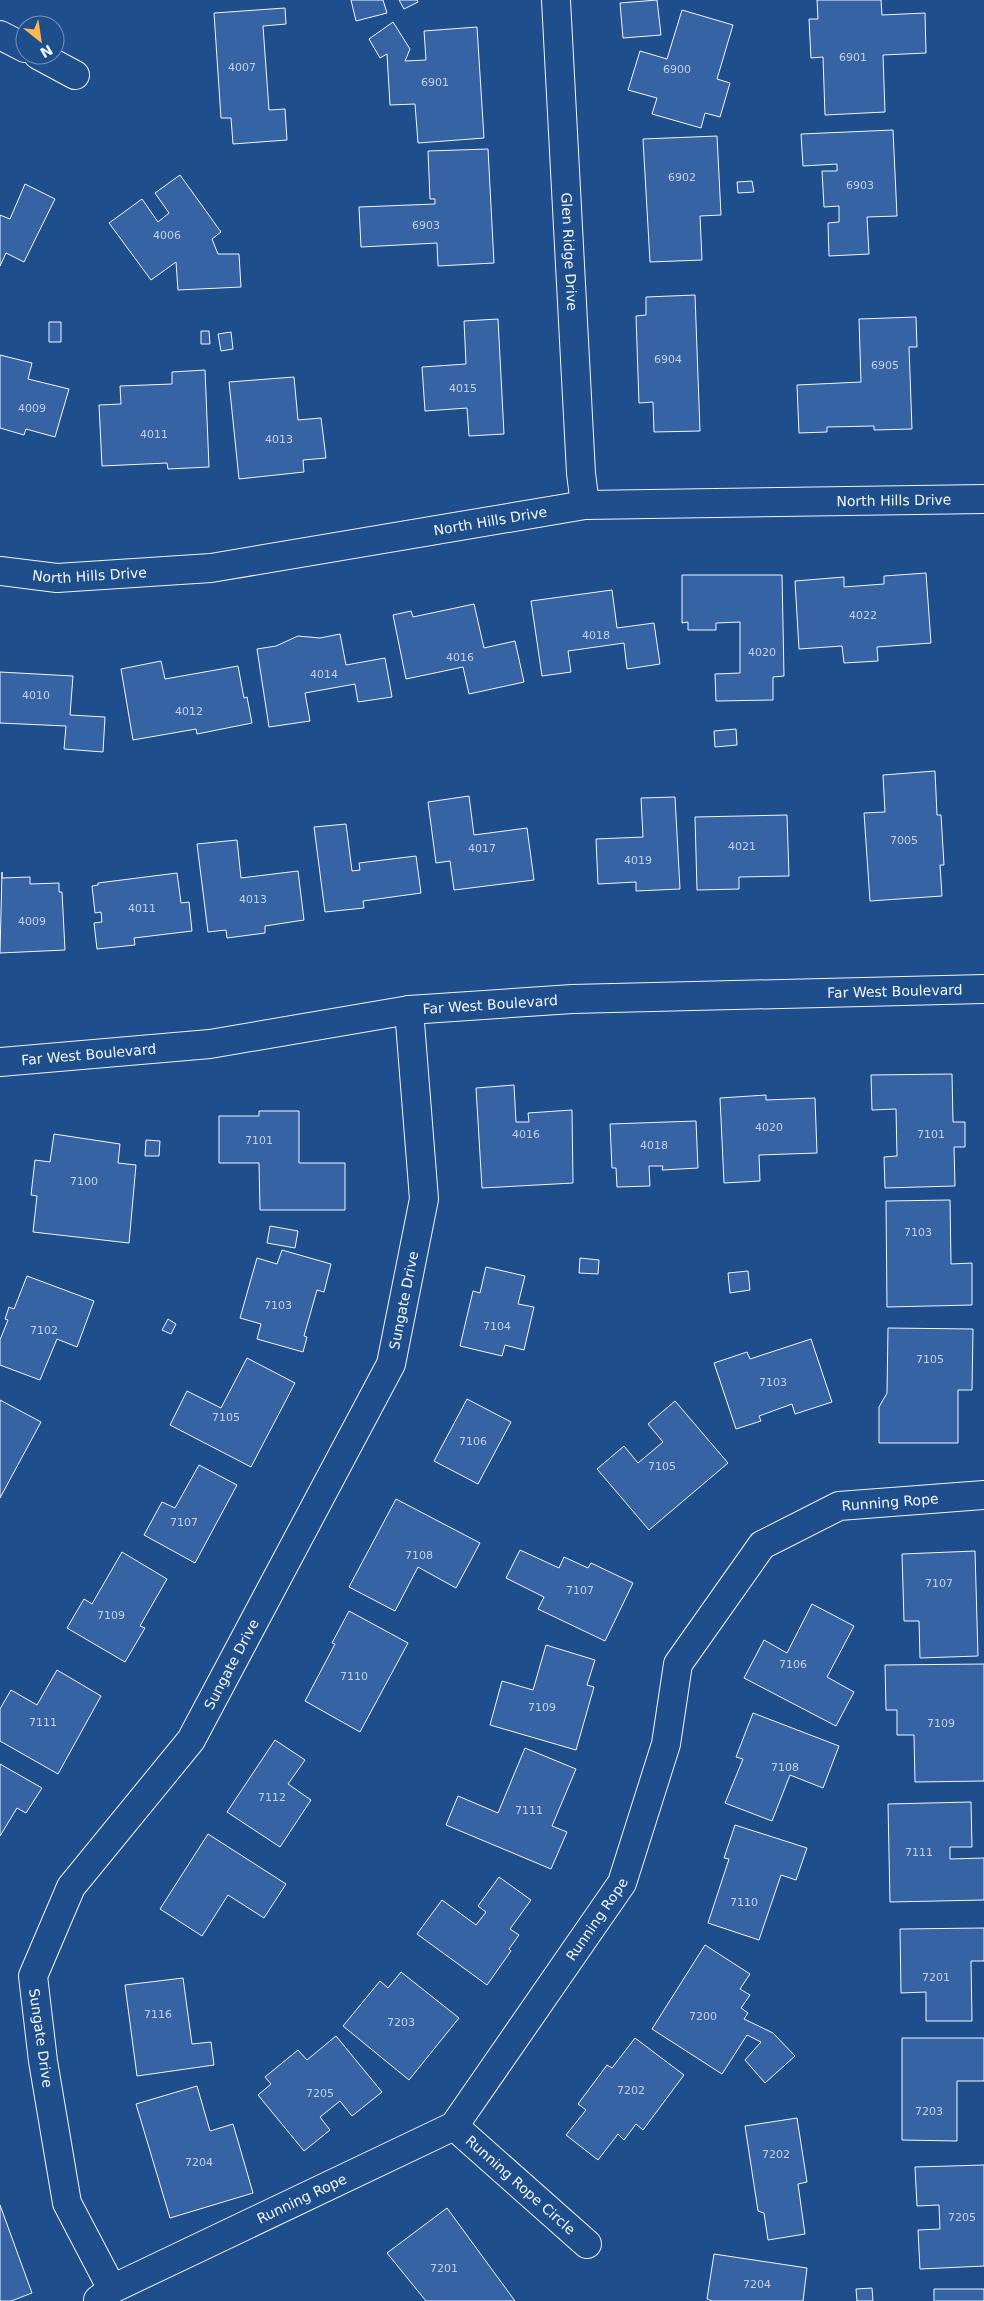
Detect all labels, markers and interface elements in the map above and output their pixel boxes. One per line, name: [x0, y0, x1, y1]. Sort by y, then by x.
north arrow: [15, 15, 65, 65]
text: N: [37, 41, 56, 61]
house number: 6901: [839, 51, 867, 64]
house number: 4007: [228, 61, 256, 74]
house number: 6900: [663, 63, 691, 76]
house number: 6901: [421, 76, 449, 89]
house number: 6902: [668, 171, 696, 184]
house number: 6903: [846, 179, 874, 192]
street label: Glen Ridge Drive: [558, 192, 580, 311]
house number: 6903: [412, 219, 440, 232]
house number: 4006: [153, 229, 181, 242]
house number: 6904: [654, 353, 682, 366]
house number: 6905: [871, 359, 899, 372]
house number: 4015: [449, 382, 477, 395]
house number: 4009: [18, 402, 46, 415]
house number: 4011: [140, 428, 168, 441]
house number: 4013: [265, 433, 293, 446]
street label: North Hills Drive: [836, 491, 952, 509]
street label: North Hills Drive: [432, 504, 548, 538]
street label: North Hills Drive: [31, 564, 147, 586]
house number: 4022: [849, 609, 877, 622]
house number: 4018: [582, 629, 610, 642]
house number: 4020: [748, 646, 776, 659]
house number: 4016: [446, 651, 474, 664]
house number: 4014: [310, 668, 338, 681]
house number: 4010: [22, 689, 50, 702]
house number: 4012: [175, 705, 203, 718]
house number: 7005: [890, 834, 918, 847]
house number: 4021: [728, 840, 756, 853]
house number: 4017: [468, 842, 496, 855]
house number: 4019: [624, 854, 652, 867]
house number: 4013: [239, 893, 267, 906]
house number: 4011: [128, 902, 156, 915]
house number: 4009: [18, 915, 46, 928]
street label: Far West Boulevard: [827, 982, 963, 1001]
street label: Far West Boulevard: [422, 992, 558, 1017]
street label: Far West Boulevard: [21, 1041, 157, 1068]
house number: 4020: [755, 1121, 783, 1134]
house number: 4016: [512, 1128, 540, 1141]
house number: 7101: [917, 1128, 945, 1141]
house number: 7101: [245, 1134, 273, 1147]
house number: 4018: [640, 1139, 668, 1152]
house number: 7100: [70, 1175, 98, 1188]
house number: 7103: [904, 1226, 932, 1239]
street label: Sungate Drive: [386, 1250, 421, 1351]
house number: 7103: [264, 1299, 292, 1312]
house number: 7104: [483, 1320, 511, 1333]
house number: 7102: [30, 1324, 58, 1337]
house number: 7105: [916, 1353, 944, 1366]
house number: 7103: [759, 1376, 787, 1389]
house number: 7105: [212, 1411, 240, 1424]
house number: 7106: [459, 1435, 487, 1448]
house number: 7105: [648, 1460, 676, 1473]
street label: Running Rope: [841, 1490, 939, 1514]
house number: 7107: [170, 1516, 198, 1529]
house number: 7108: [405, 1549, 433, 1562]
house number: 7107: [925, 1577, 953, 1590]
house number: 7107: [566, 1584, 594, 1597]
house number: 7109: [97, 1609, 125, 1622]
street label: Sungate Drive: [201, 1616, 262, 1712]
house number: 7106: [779, 1658, 807, 1671]
house number: 7110: [340, 1670, 368, 1683]
house number: 7109: [528, 1701, 556, 1714]
house number: 7111: [29, 1716, 57, 1729]
house number: 7109: [927, 1717, 955, 1730]
house number: 7108: [771, 1761, 799, 1774]
house number: 7112: [258, 1791, 286, 1804]
house number: 7111: [515, 1804, 543, 1817]
house number: 7111: [905, 1846, 933, 1859]
street label: Running Rope: [563, 1876, 631, 1964]
house number: 7110: [730, 1896, 758, 1909]
house number: 7201: [922, 1971, 950, 1984]
street label: Sungate Drive: [26, 1987, 56, 2089]
house number: 7116: [144, 2008, 172, 2021]
house number: 7200: [689, 2010, 717, 2023]
house number: 7203: [387, 2016, 415, 2029]
house number: 7202: [617, 2084, 645, 2097]
house number: 7205: [306, 2087, 334, 2100]
house number: 7203: [915, 2105, 943, 2118]
street label: Running Rope Circle: [463, 2132, 579, 2238]
house number: 7202: [762, 2148, 790, 2161]
house number: 7204: [185, 2156, 213, 2169]
street label: Running Rope: [255, 2170, 349, 2227]
house number: 7205: [948, 2211, 976, 2224]
house number: 7201: [430, 2262, 458, 2275]
house number: 7204: [743, 2278, 771, 2291]

